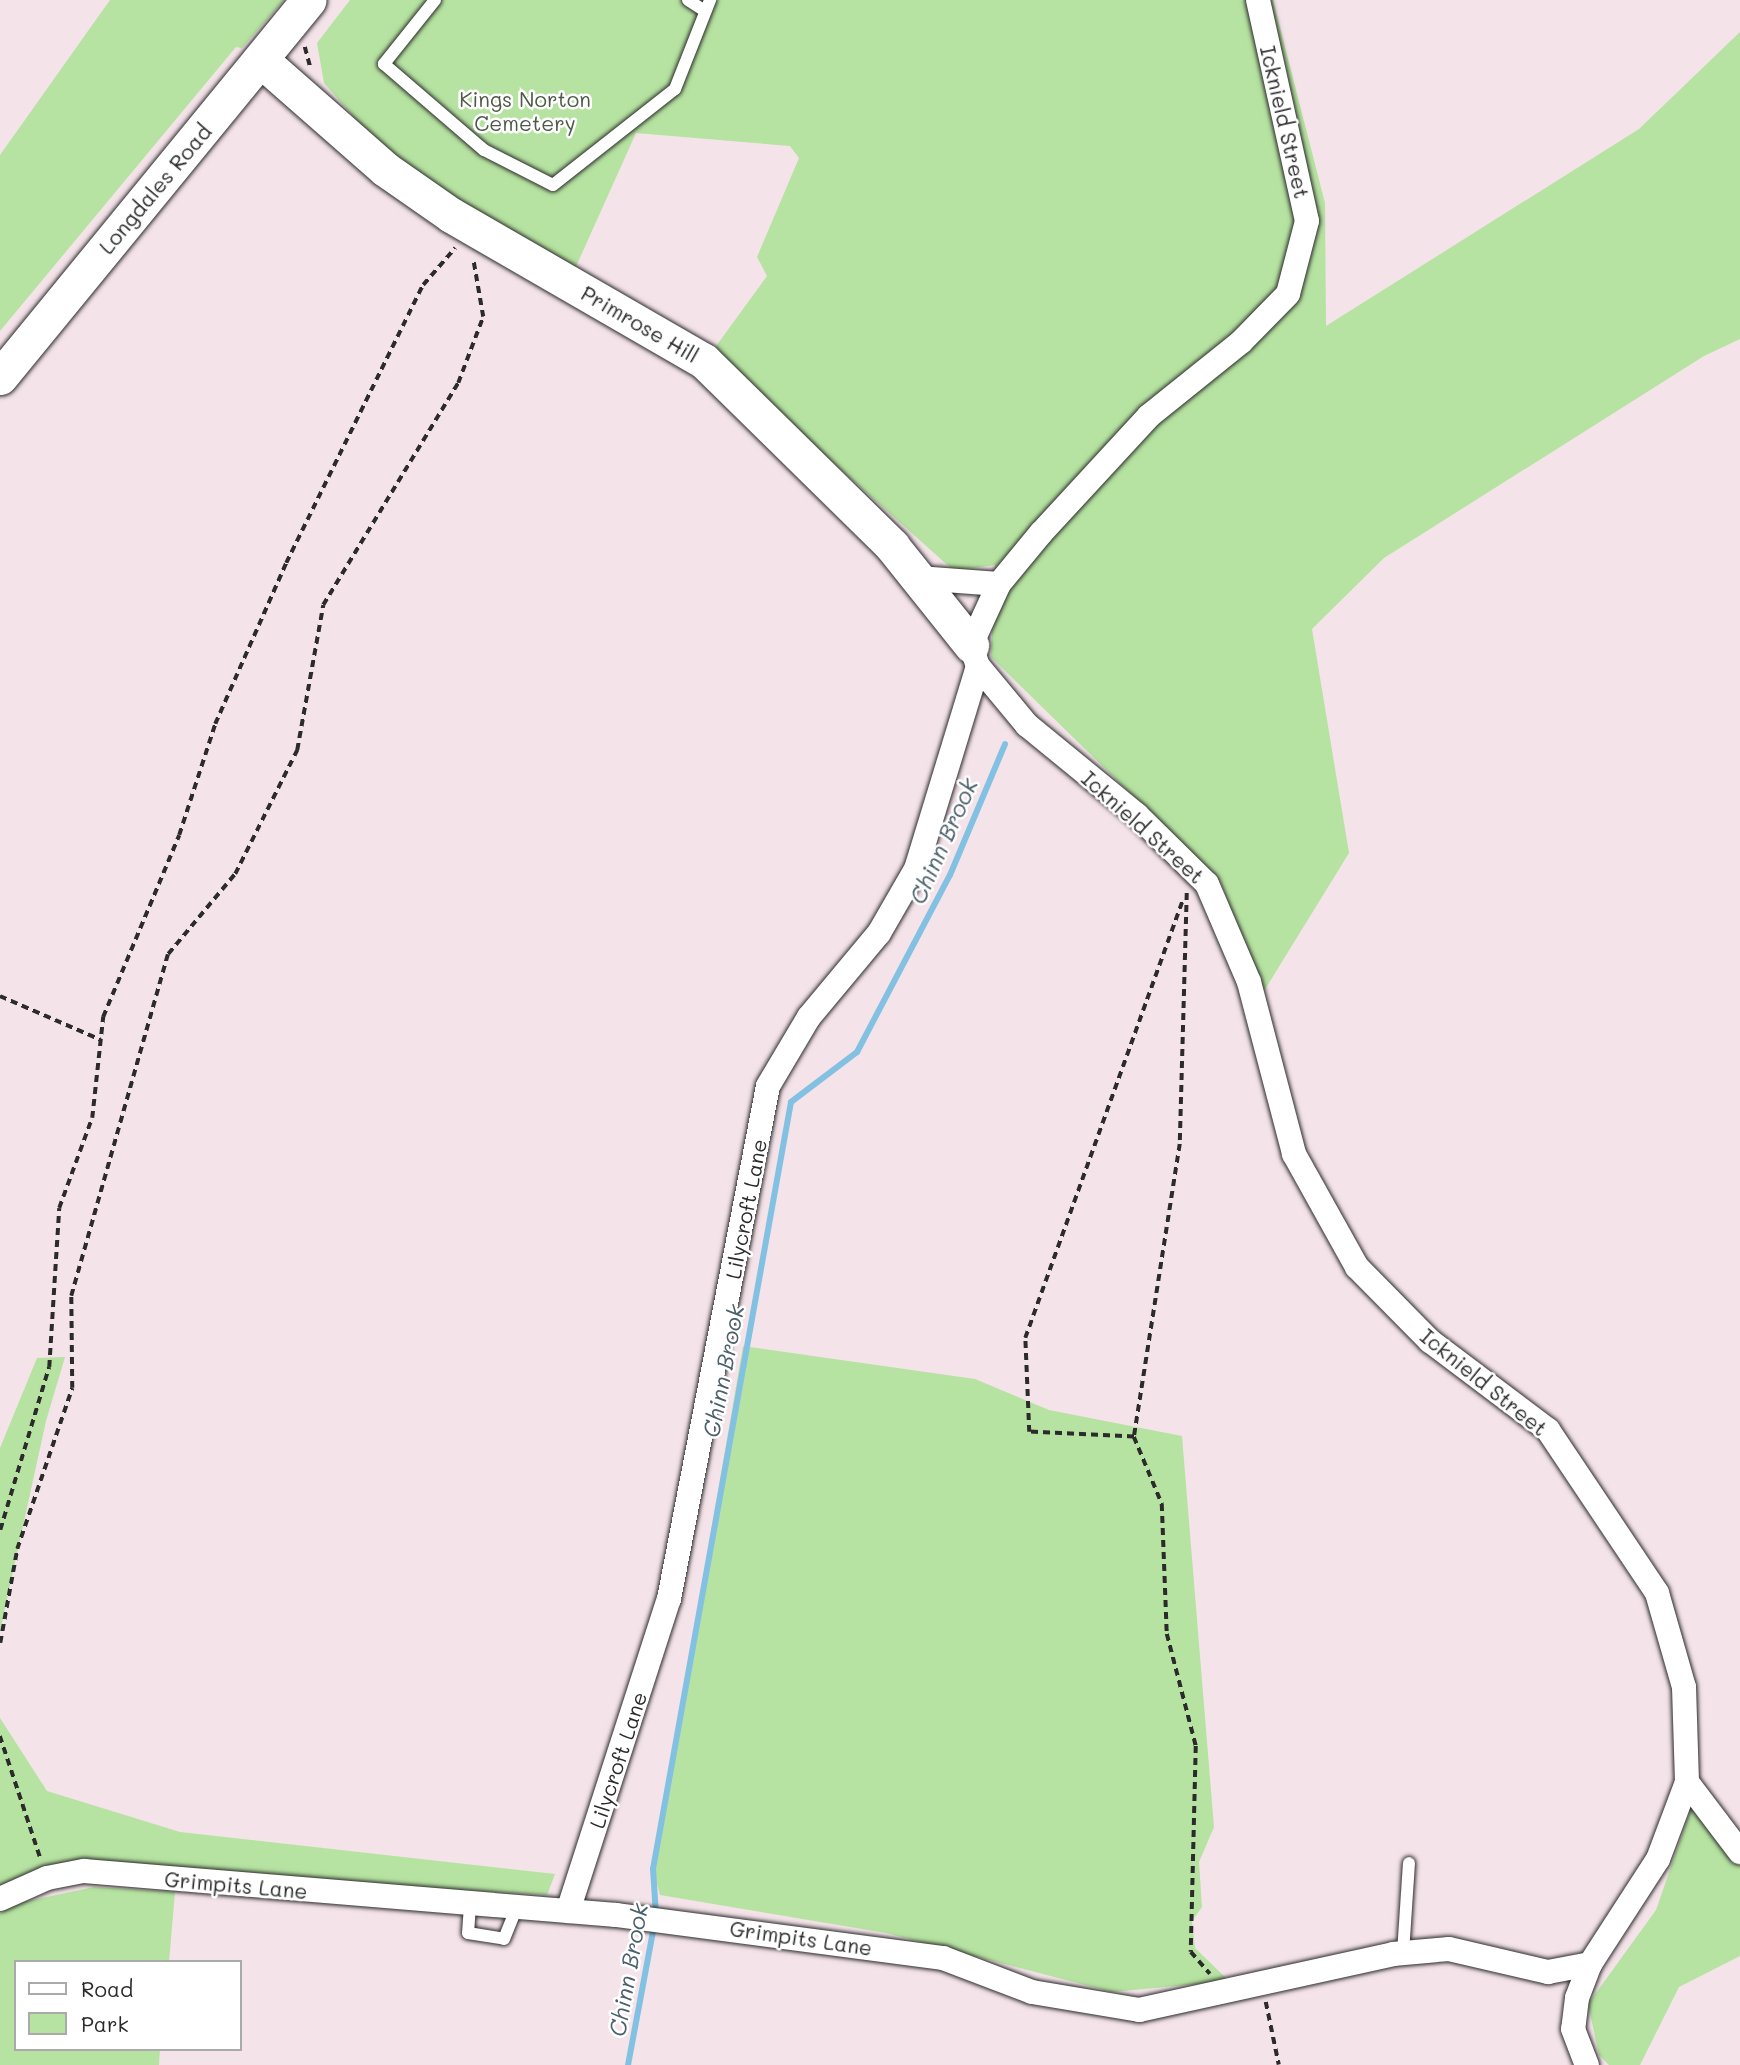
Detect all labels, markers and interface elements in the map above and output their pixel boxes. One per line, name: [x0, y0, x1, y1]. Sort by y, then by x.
street label: Icknield Street: [1255, 43, 1315, 201]
park label: Kings Norton Cemetery: [459, 86, 591, 136]
street label: Longdales Road: [94, 119, 216, 259]
street label: Primrose Hill: [577, 280, 703, 368]
street label: Icknield Street: [1077, 765, 1209, 889]
water label: Chinn Brook: [903, 774, 983, 908]
street label: Lilycroft Lane: [720, 1137, 772, 1281]
water label: Chinn Brook: [697, 1302, 749, 1440]
street label: Icknield Street: [1415, 1323, 1553, 1441]
street label: Lilycroft Lane: [584, 1689, 652, 1831]
street label: Grimpits Lane: [163, 1866, 309, 1904]
water label: Chinn Brook: [603, 1901, 653, 2039]
street label: Grimpits Lane: [728, 1916, 874, 1960]
legend: [14, 1960, 242, 2051]
text: Road: [81, 1975, 133, 2002]
text: Park: [81, 2010, 129, 2037]

